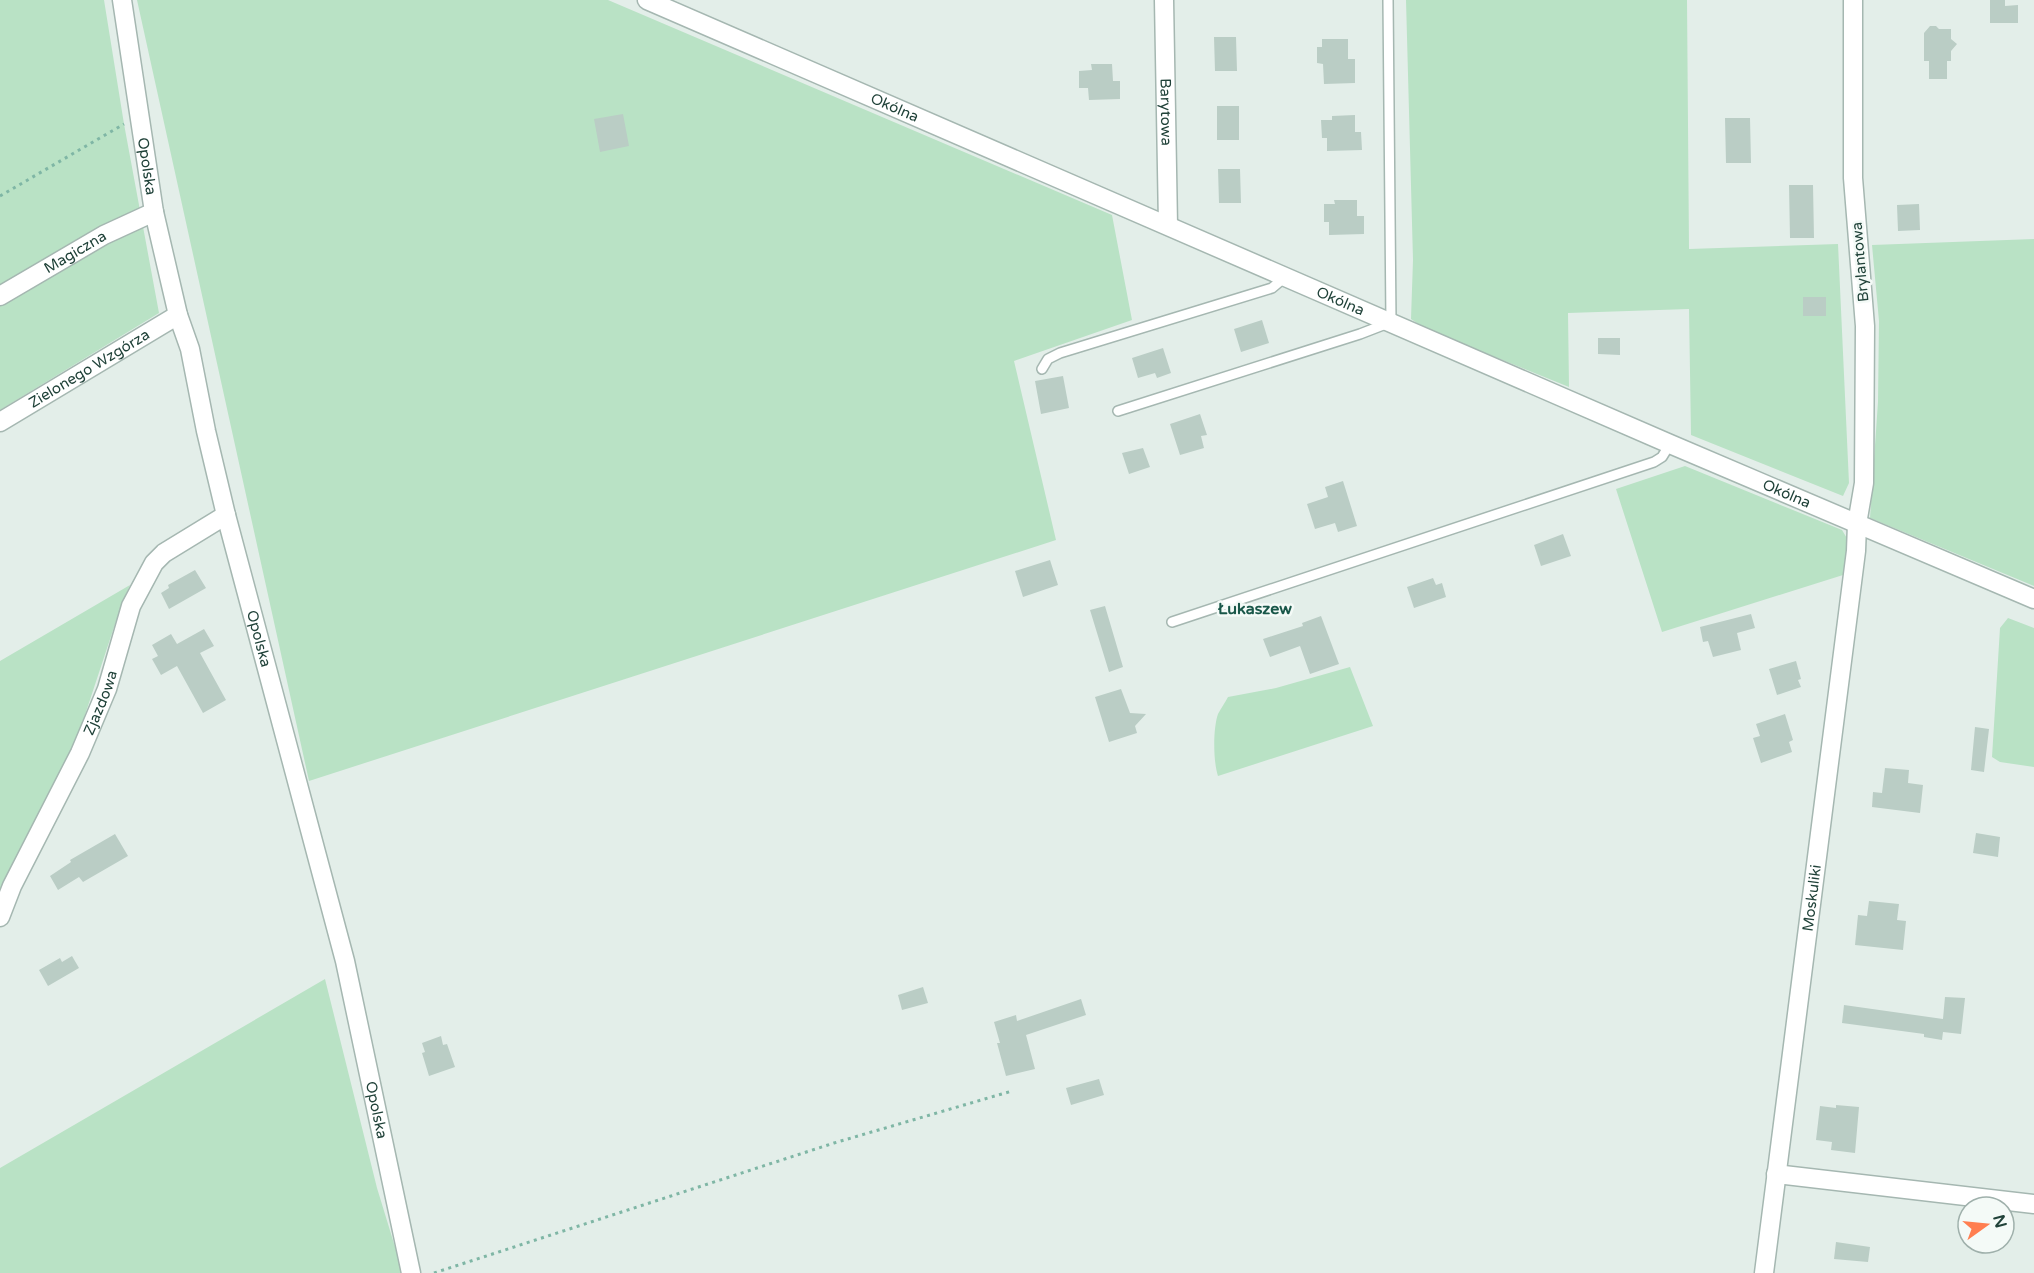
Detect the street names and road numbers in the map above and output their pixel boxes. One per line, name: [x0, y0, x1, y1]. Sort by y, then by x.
street label: Barytowa: [1156, 78, 1176, 146]
street label: Okólna: [868, 89, 921, 126]
street label: Opolska: [134, 136, 160, 196]
street label: Brylantowa: [1848, 221, 1872, 303]
street label: Magiczna: [41, 227, 109, 277]
street label: Okólna: [1314, 283, 1367, 319]
street label: Zielonego Wzgórza: [25, 325, 153, 412]
street label: Okólna: [1760, 475, 1813, 512]
street label: Opolska: [243, 608, 275, 669]
street label: Zjazdowa: [80, 668, 121, 738]
street label: Moskuliki: [1799, 863, 1825, 933]
street label: Opolska: [362, 1080, 391, 1140]

